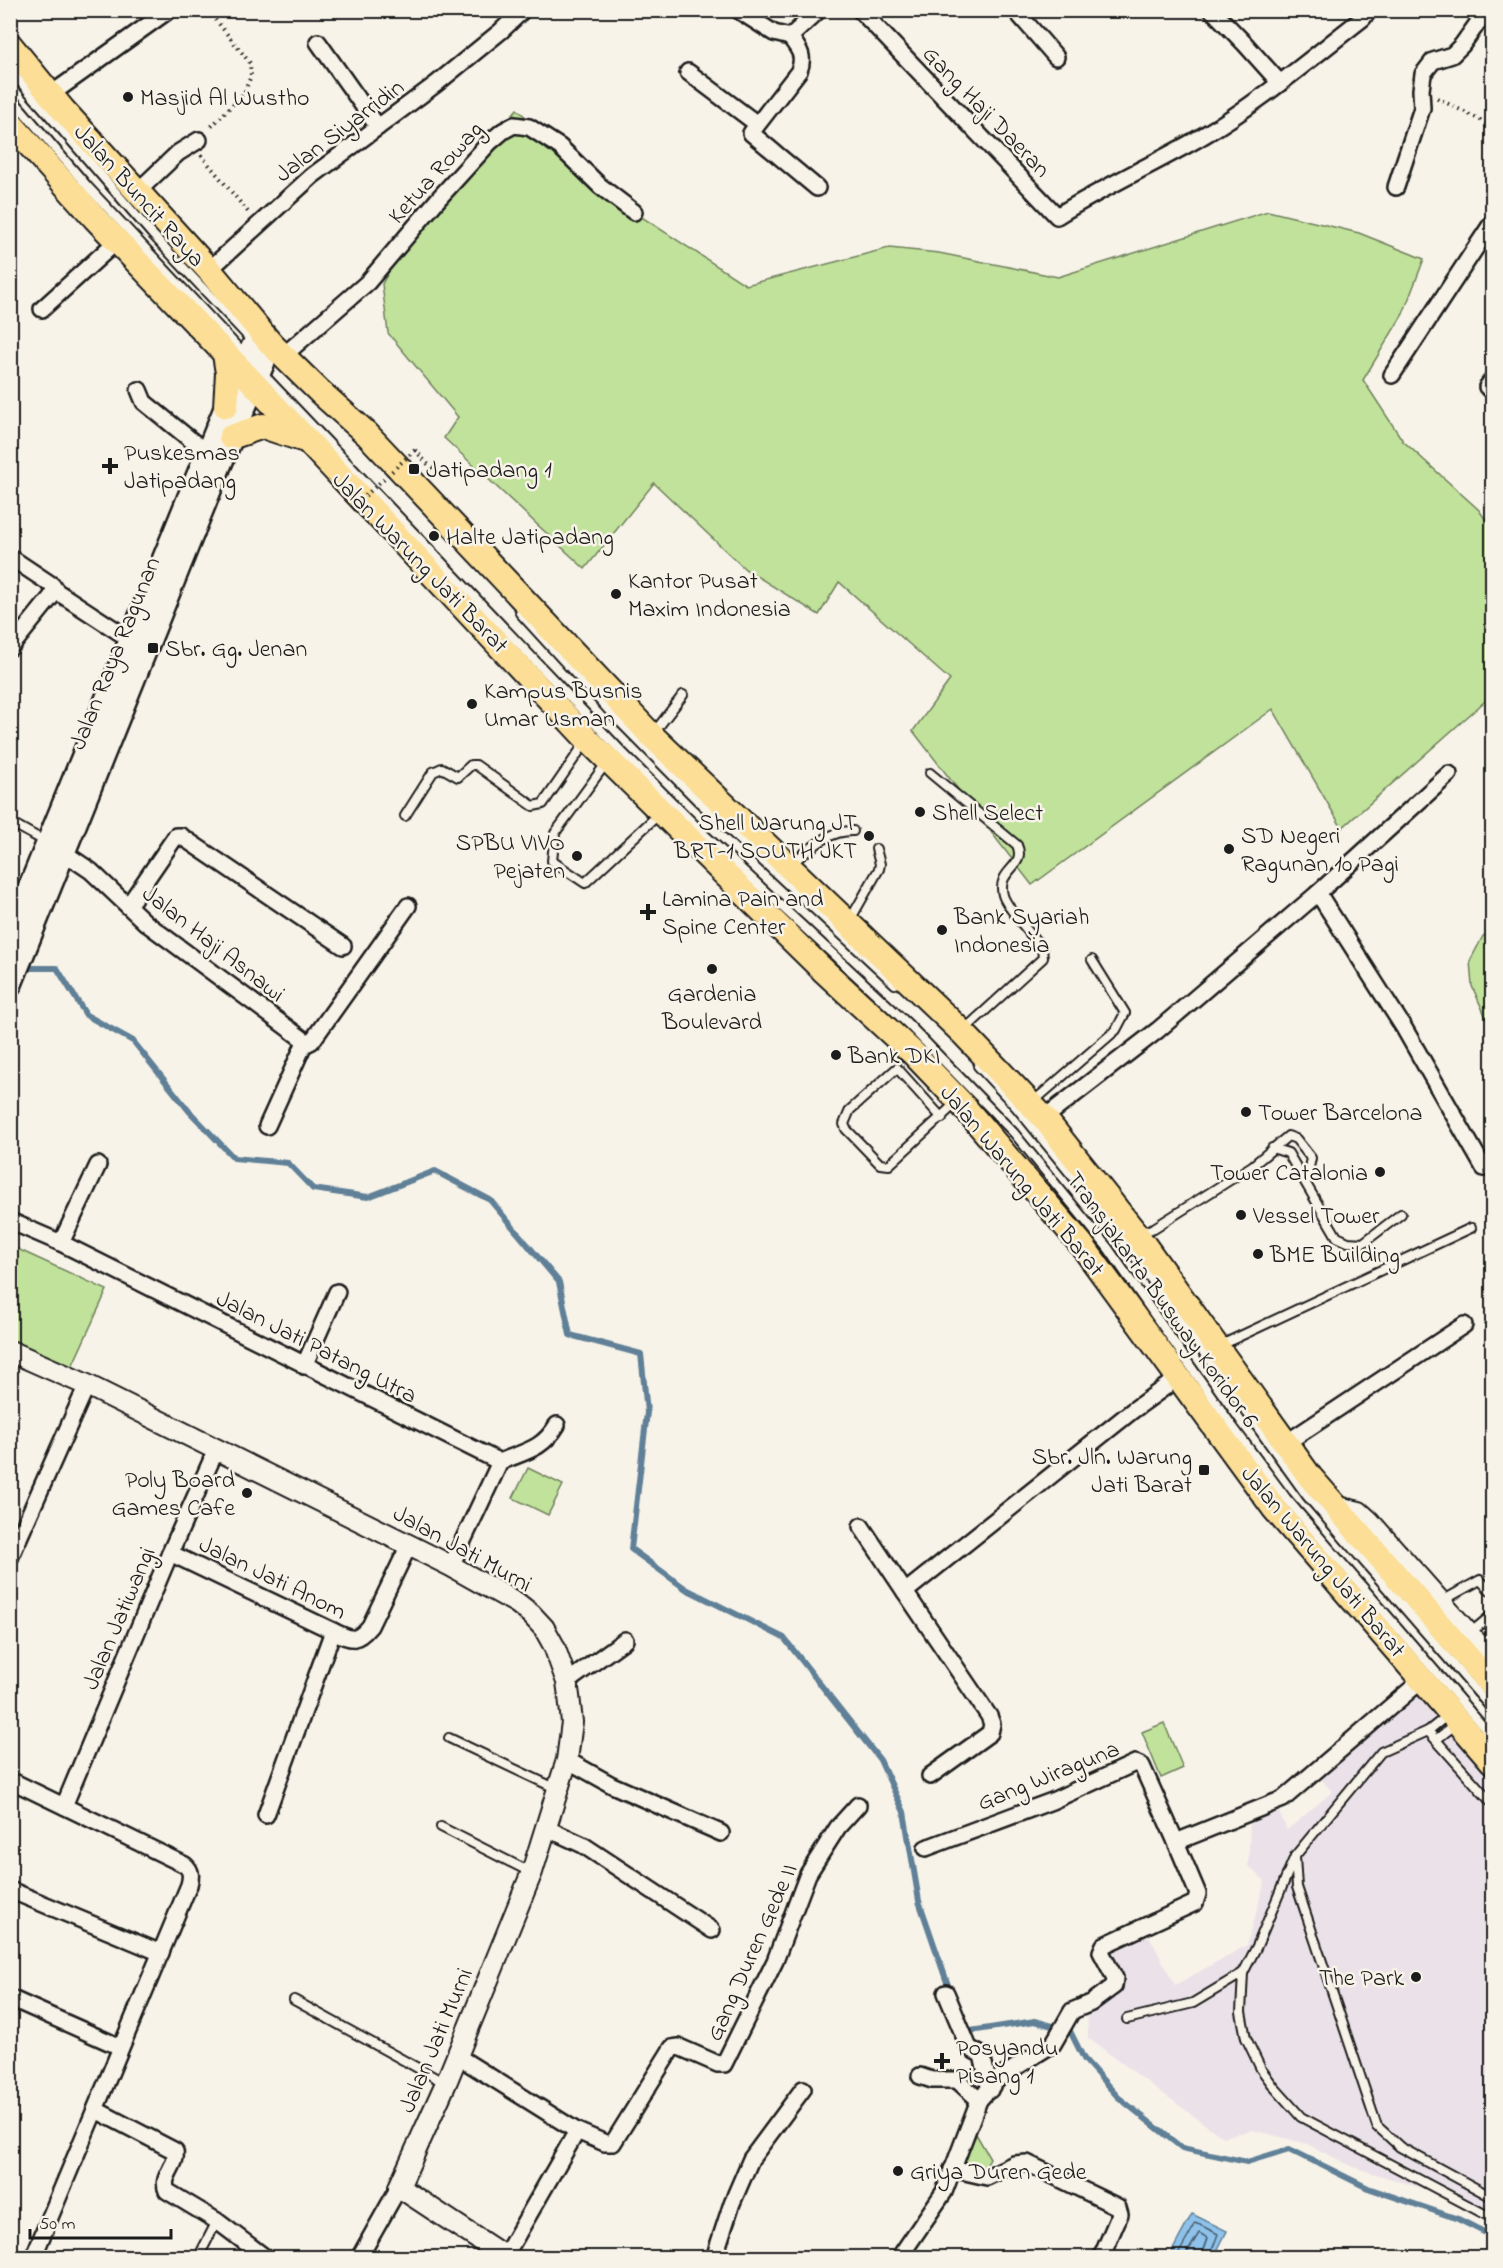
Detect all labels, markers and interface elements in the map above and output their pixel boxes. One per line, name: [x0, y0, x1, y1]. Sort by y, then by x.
street label: Gang Haji Daeran: [913, 39, 1058, 187]
street label: Jalan Siyarridin: [268, 72, 413, 193]
place label: Masjid Al Wustho: [140, 82, 310, 117]
marker: Masjid Al Wustho: [121, 90, 135, 104]
street label: Ketua Rowag: [381, 114, 493, 233]
street label: Jalan Buncit Raya: [63, 117, 212, 277]
place label: Puskesmas Jatipadang: [124, 437, 240, 500]
place label: Jatipadang 1: [426, 454, 552, 489]
marker: Puskesmas Jatipadang: [101, 457, 119, 475]
marker: Jatipadang 1: [407, 462, 421, 476]
street label: Jalan Warung Jati Barat: [323, 465, 516, 663]
place label: Halte Jatipadang: [446, 521, 614, 556]
marker: Halte Jatipadang: [427, 529, 441, 543]
street label: Jalan Raya Ragunan: [62, 552, 172, 756]
place label: Kantor Pusat Maxim Indonesia: [628, 565, 791, 628]
marker: Kantor Pusat Maxim Indonesia: [609, 587, 623, 601]
place label: Sbr. Gg. Jenan: [165, 633, 307, 668]
marker: Sbr. Gg. Jenan: [146, 641, 160, 655]
place label: Kampus Busnis Umar Usman: [484, 675, 643, 738]
marker: Kampus Busnis Umar Usman: [465, 697, 479, 711]
place label: Shell Select: [932, 797, 1043, 832]
marker: Shell Select: [913, 805, 927, 819]
place label: Shell Warung JT BRT-1 SOUTH JKT: [673, 807, 857, 870]
place label: SD Negeri Ragunan 10 Pagi: [1241, 820, 1399, 883]
place label: SPBU VIVO Pejaten: [456, 827, 565, 890]
marker: Shell Warung JT BRT-1 SOUTH JKT: [862, 829, 876, 843]
marker: SD Negeri Ragunan 10 Pagi: [1222, 842, 1236, 856]
marker: SPBU VIVO Pejaten: [570, 849, 584, 863]
street label: Jalan Haji Asnawi: [133, 878, 292, 1012]
place label: Lamina Pain and Spine Center: [662, 883, 824, 946]
place label: Bank Syariah Indonesia: [953, 901, 1089, 964]
marker: Lamina Pain and Spine Center: [639, 903, 657, 921]
marker: Bank Syariah Indonesia: [935, 923, 949, 937]
marker: Gardenia Boulevard: [705, 962, 719, 976]
place label: Gardenia Boulevard: [661, 978, 763, 1041]
place label: Bank DKI: [847, 1040, 940, 1075]
marker: Bank DKI: [829, 1048, 843, 1062]
street label: Jalan Warung Jati Barat: [930, 1078, 1112, 1285]
place label: Tower Barcelona: [1258, 1097, 1422, 1132]
marker: Tower Barcelona: [1239, 1105, 1253, 1119]
place label: Tower Catalonia: [1210, 1157, 1368, 1192]
street label: Transjakarta Busway Koridor 6: [1055, 1165, 1266, 1437]
marker: Tower Catalonia: [1373, 1165, 1387, 1179]
place label: Vessel Tower: [1252, 1200, 1380, 1235]
marker: Vessel Tower: [1234, 1208, 1248, 1222]
place label: BME Building: [1269, 1239, 1400, 1274]
marker: BME Building: [1251, 1247, 1265, 1261]
street label: Jalan Jati Patang Utra: [209, 1282, 422, 1414]
place label: Sbr. Jln. Warung Jati Barat: [1032, 1441, 1192, 1504]
street label: Jalan Warung Jati Barat: [1231, 1459, 1413, 1666]
marker: Sbr. Jln. Warung Jati Barat: [1197, 1463, 1211, 1477]
place label: Poly Board Games Cafe: [111, 1464, 235, 1527]
marker: Poly Board Games Cafe: [240, 1486, 254, 1500]
street label: Jalan Jati Murni: [386, 1497, 538, 1603]
street label: Jalan Jati Anom: [192, 1528, 352, 1630]
street label: Jalan Jatiwangi: [74, 1542, 166, 1696]
street label: Gang Wiraguna: [973, 1733, 1125, 1822]
street label: Gang Duren Gede II: [698, 1859, 808, 2047]
place label: The Park: [1319, 1962, 1404, 1997]
street label: Jalan Jati Murni: [391, 1963, 484, 2119]
marker: The Park: [1409, 1970, 1423, 1984]
place label: Posyandu Pisang 1: [956, 2032, 1058, 2095]
marker: Posyandu Pisang 1: [933, 2052, 951, 2070]
place label: Griya Duren Gede: [910, 2156, 1087, 2192]
marker: Griya Duren Gede: [891, 2164, 905, 2178]
scale bar: [30, 2202, 171, 2240]
text: 50 m: [39, 2212, 76, 2238]

